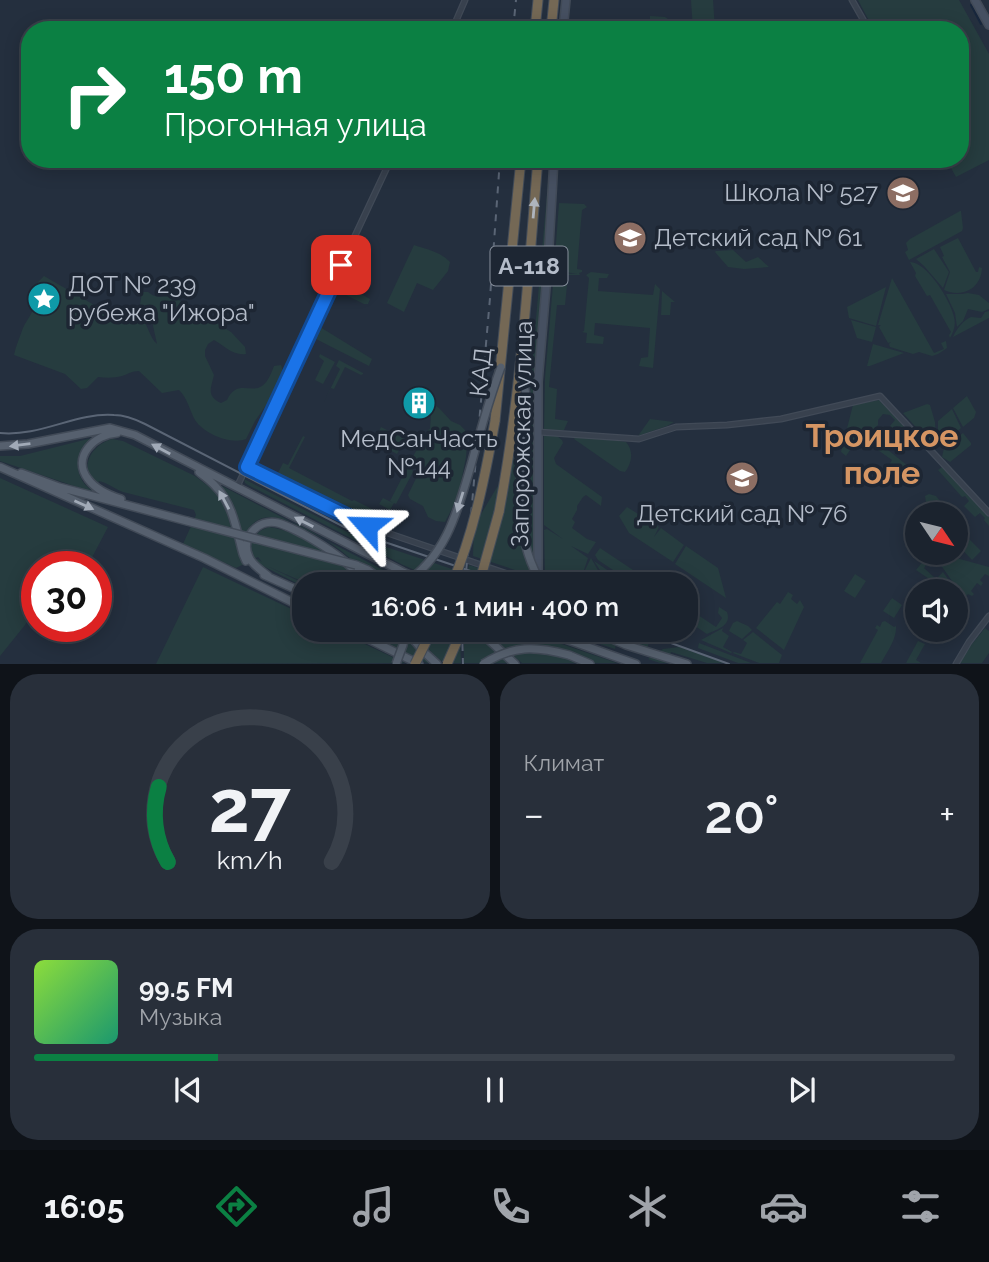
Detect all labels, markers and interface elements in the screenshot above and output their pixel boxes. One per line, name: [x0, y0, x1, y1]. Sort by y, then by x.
text: 150 m: [164, 47, 303, 104]
icon: right: [49, 49, 140, 140]
text: Прогонная улица: [164, 106, 427, 143]
school or university icon: Школа № 527: [884, 174, 922, 212]
place label: Школа № 527: [724, 178, 878, 207]
one-way arrow: [529, 197, 540, 219]
school or university icon: Детский сад № 61: [611, 219, 649, 257]
place label: Детский сад № 61: [654, 223, 862, 252]
pin: [311, 235, 371, 295]
icon: arrive: [322, 246, 360, 284]
road number: А-118: [490, 246, 568, 286]
place label: ДОТ № 239 рубежа "Ижора": [68, 270, 255, 327]
place icon: ДОТ № 239 рубежа "Ижора": [25, 280, 63, 318]
street label: Запорожская улица: [505, 320, 538, 548]
street label: КАД: [463, 346, 498, 398]
building icon: МедСанЧасть №144: [400, 384, 438, 422]
district label: Троицкое поле: [805, 417, 959, 491]
place label: МедСанЧасть №144: [340, 424, 498, 481]
one-way arrow: [9, 439, 31, 450]
one-way arrow: [152, 443, 171, 455]
school or university icon: Детский сад № 76: [723, 459, 761, 497]
position arrow: [330, 489, 404, 563]
one-way arrow: [218, 490, 230, 509]
one-way arrow: [454, 492, 465, 513]
place label: Детский сад № 76: [637, 499, 847, 528]
one-way arrow: [74, 500, 95, 511]
north arrow: [905, 502, 968, 565]
map controls: [905, 502, 968, 642]
one-way arrow: [294, 516, 314, 527]
speed limit sign: 30: [21, 551, 112, 642]
button: sound: [905, 579, 968, 642]
text: 16:06 · 1 мин · 400 m: [371, 592, 619, 622]
text: Климат: [524, 749, 604, 776]
text: 27: [209, 765, 291, 850]
text: 20°: [705, 784, 779, 845]
text: −: [524, 792, 544, 837]
text: +: [939, 792, 955, 837]
text: km/h: [217, 845, 283, 875]
text: 99.5 FM: [139, 973, 234, 1003]
text: Музыка: [139, 1003, 222, 1030]
icon: previous: [169, 1071, 207, 1109]
icon: pause: [476, 1071, 514, 1109]
icon: next: [783, 1071, 821, 1109]
icon: directions: [212, 1182, 261, 1231]
icon: music: [349, 1182, 398, 1231]
icon: phone: [486, 1182, 535, 1231]
icon: climate: [623, 1182, 672, 1231]
icon: car: [759, 1182, 808, 1231]
icon: filters: [896, 1182, 945, 1231]
text: 16:05: [44, 1188, 124, 1225]

